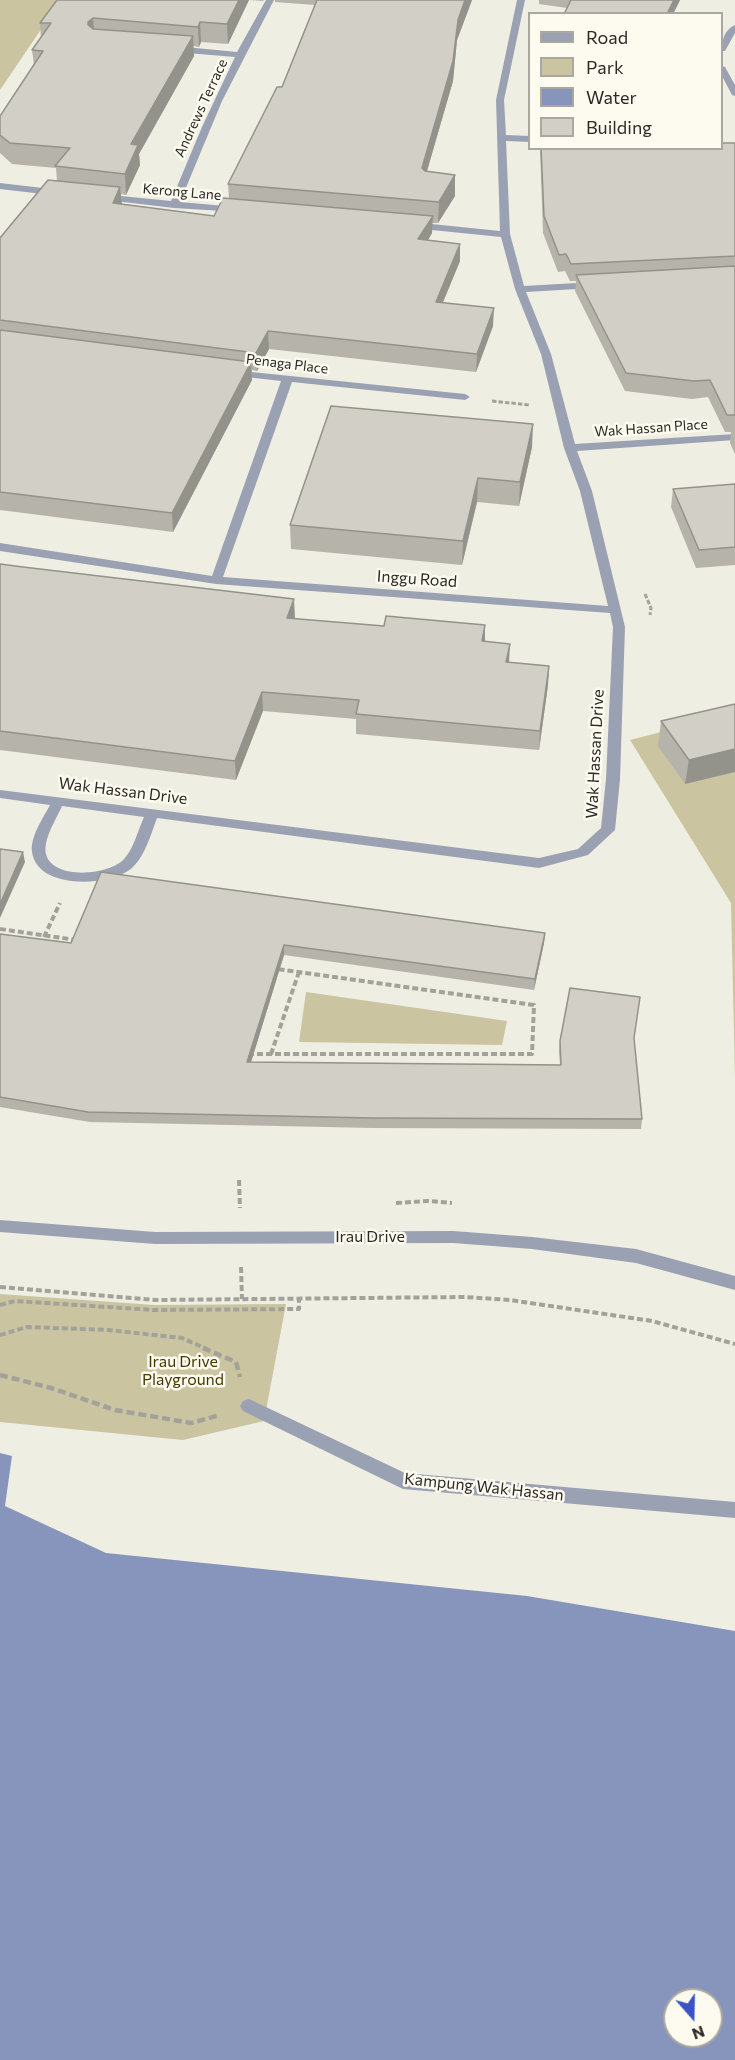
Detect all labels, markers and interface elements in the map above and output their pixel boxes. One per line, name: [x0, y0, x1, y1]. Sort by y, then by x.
legend: [528, 12, 723, 150]
text: Road: [586, 26, 628, 48]
street label: Andrews Terrace: [171, 56, 231, 160]
text: Park: [586, 56, 624, 78]
text: Water: [586, 86, 637, 108]
text: Building: [586, 116, 652, 138]
street label: Kerong Lane: [142, 180, 222, 204]
street label: Penaga Place: [245, 351, 329, 377]
street label: Wak Hassan Place: [594, 416, 708, 440]
street label: Inggu Road: [376, 567, 458, 591]
street label: Wak Hassan Drive: [582, 689, 608, 819]
street label: Wak Hassan Drive: [57, 774, 189, 808]
street label: Irau Drive: [335, 1227, 405, 1247]
park label: Irau Drive Playground: [142, 1352, 224, 1390]
street label: Kampung Wak Hassan: [403, 1469, 565, 1505]
north arrow: [663, 1988, 723, 2048]
text: N: [690, 2023, 708, 2044]

